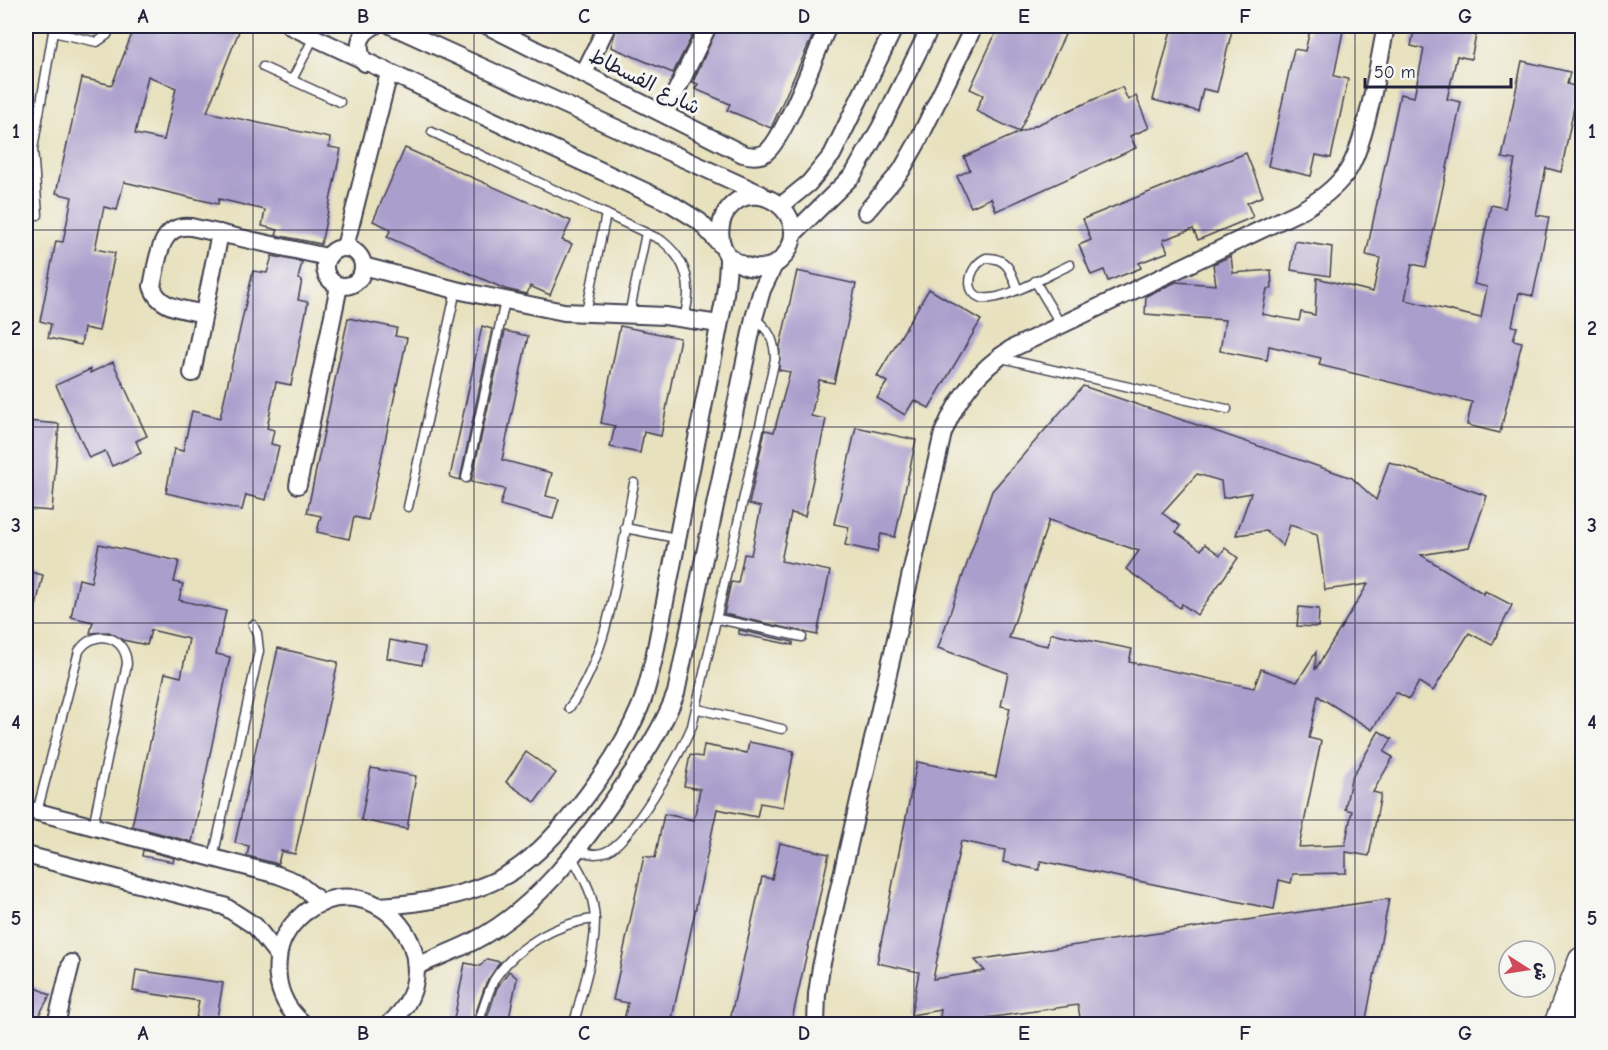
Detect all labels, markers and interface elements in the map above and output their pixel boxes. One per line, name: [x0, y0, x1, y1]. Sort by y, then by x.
text: A: [137, 5, 149, 28]
text: B: [357, 5, 369, 28]
text: C: [578, 5, 590, 28]
text: D: [798, 5, 810, 28]
text: E: [1018, 5, 1030, 28]
text: F: [1239, 5, 1251, 28]
text: G: [1458, 5, 1472, 28]
street label: شارع الفسطاط: [585, 44, 704, 121]
scale bar: [1365, 51, 1510, 89]
text: 50 m: [1374, 62, 1416, 83]
text: 1: [12, 120, 20, 143]
text: 1: [1588, 120, 1596, 143]
text: 2: [11, 317, 21, 340]
text: 2: [1587, 317, 1597, 340]
text: 3: [11, 514, 21, 537]
text: 3: [1587, 514, 1597, 537]
text: 4: [11, 711, 21, 734]
text: 4: [1587, 711, 1597, 734]
text: 5: [11, 907, 21, 930]
text: 5: [1587, 907, 1597, 930]
north arrow: [1497, 939, 1557, 999]
text: ش: [1530, 961, 1551, 982]
text: A: [137, 1022, 149, 1045]
text: B: [357, 1022, 369, 1045]
text: C: [578, 1022, 590, 1045]
text: D: [798, 1022, 810, 1045]
text: E: [1018, 1022, 1030, 1045]
text: F: [1239, 1022, 1251, 1045]
text: G: [1458, 1022, 1472, 1045]

